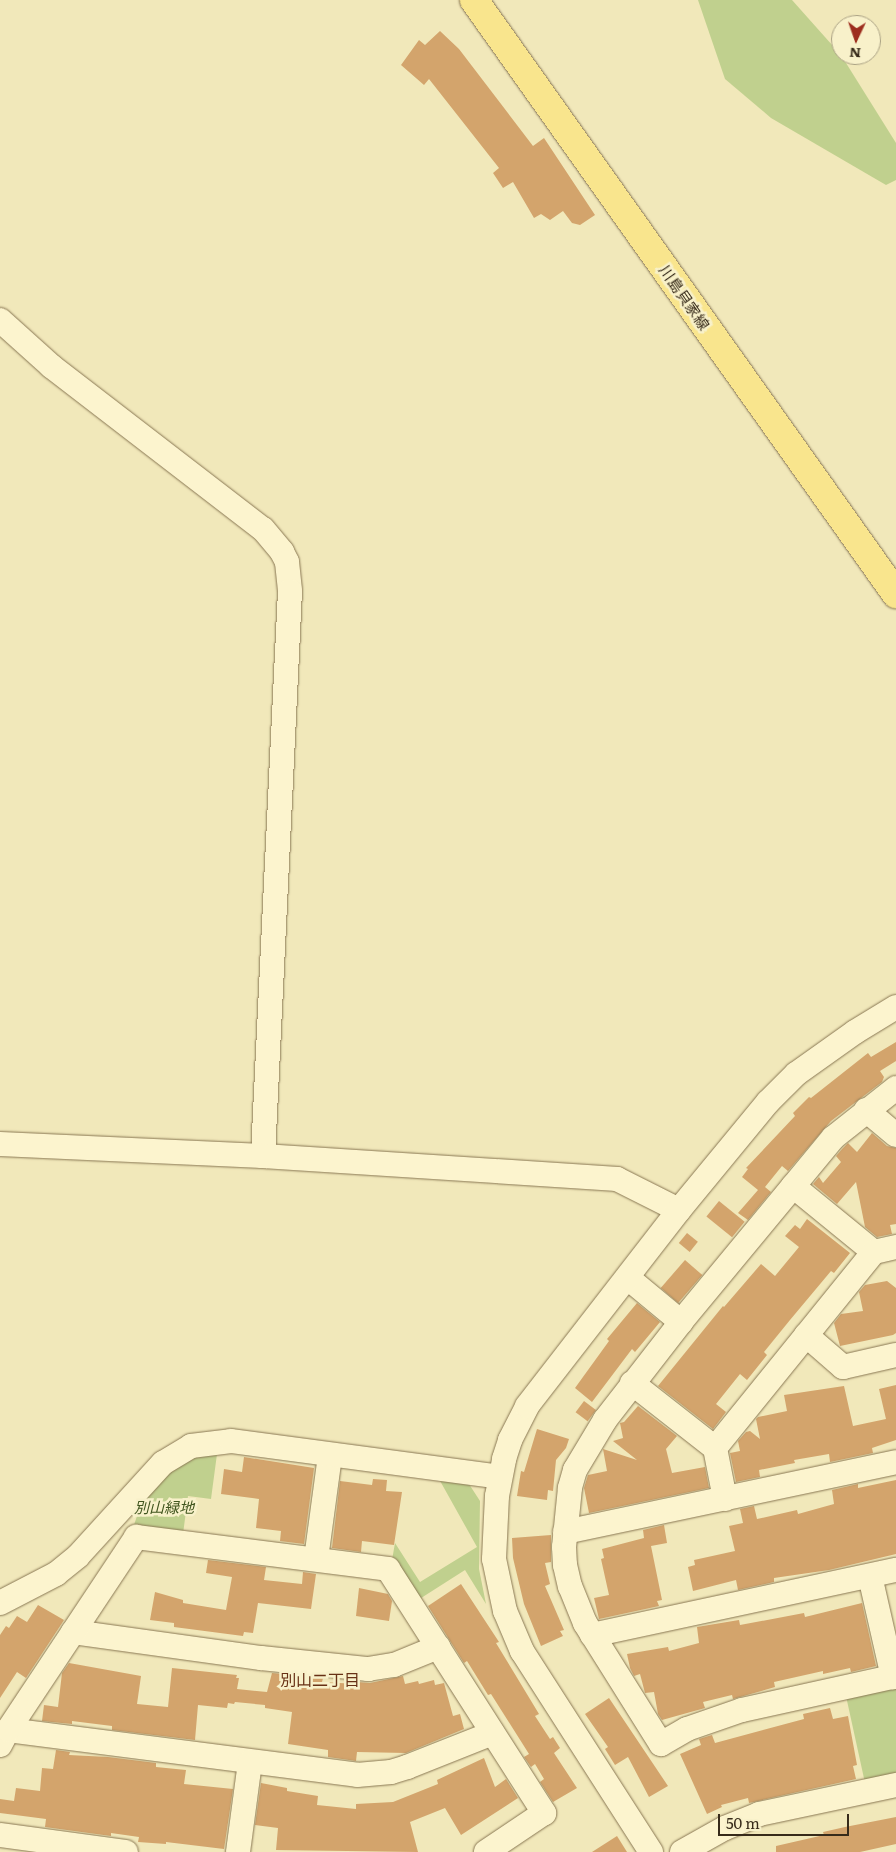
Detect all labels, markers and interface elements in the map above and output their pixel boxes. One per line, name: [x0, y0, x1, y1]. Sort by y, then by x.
north arrow: [831, 15, 881, 65]
text: N: [849, 44, 862, 64]
street label: 川島貝家線: [656, 261, 714, 333]
park label: 別山緑地: [134, 1498, 194, 1516]
district label: 別山二丁目: [280, 1669, 360, 1689]
scale bar: [721, 1804, 852, 1836]
text: 50 m: [726, 1811, 760, 1834]

